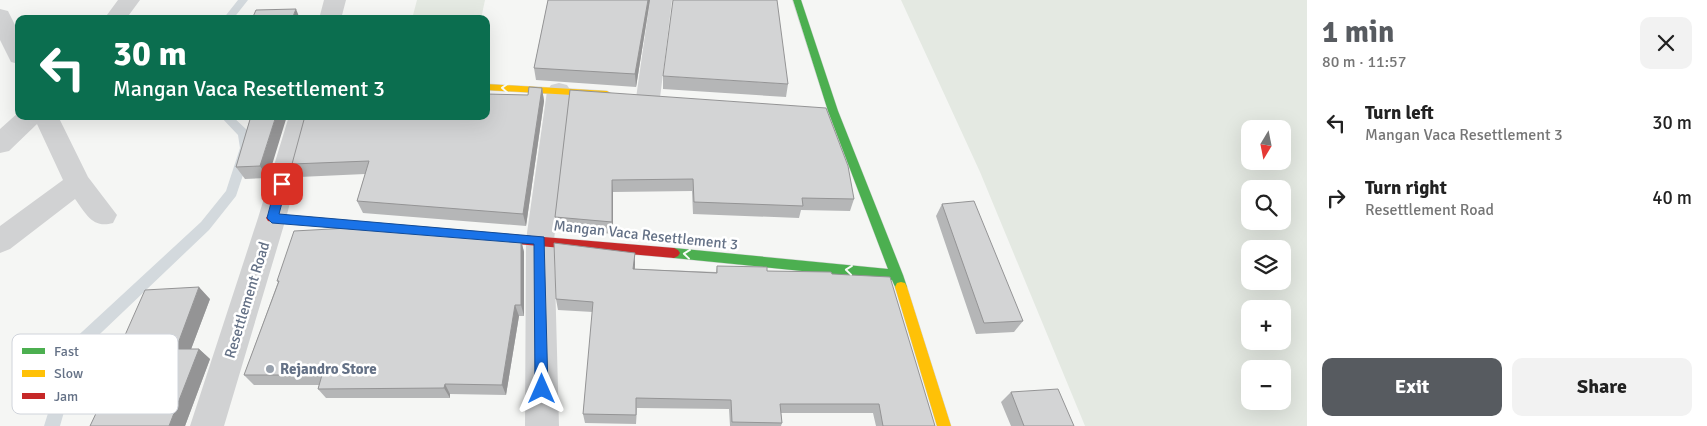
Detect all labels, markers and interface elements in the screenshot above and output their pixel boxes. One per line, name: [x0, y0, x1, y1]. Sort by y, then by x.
text: 1 min: [1322, 14, 1394, 51]
button: close: [1640, 17, 1692, 69]
text: 30 m: [113, 32, 187, 75]
icon: left: [30, 35, 95, 100]
text: 80 m · 11:57: [1322, 52, 1406, 72]
text: Mangan Vaca Resettlement 3: [113, 75, 385, 102]
one-way arrow: [500, 82, 508, 93]
text: Turn left: [1365, 101, 1434, 125]
icon: left: [1322, 109, 1350, 137]
text: 30 m: [1652, 111, 1692, 135]
north arrow: [1241, 120, 1291, 170]
map controls: [1241, 120, 1291, 410]
text: Mangan Vaca Resettlement 3: [1365, 125, 1563, 145]
pin: [261, 163, 303, 205]
icon: arrive: [268, 170, 296, 198]
text: Turn right: [1365, 176, 1447, 200]
button: search: [1241, 180, 1291, 230]
icon: right: [1322, 184, 1350, 212]
text: 40 m: [1652, 186, 1692, 210]
text: Resettlement Road: [1365, 200, 1494, 220]
street label: Mangan Vaca Resettlement 3: [553, 216, 739, 254]
street label: Resettlement Road: [221, 239, 273, 360]
button: layers: [1241, 240, 1291, 290]
one-way arrow: [683, 249, 691, 260]
one-way arrow: [845, 265, 853, 276]
button: +: [1241, 300, 1291, 350]
legend: [12, 334, 178, 414]
text: Fast: [54, 343, 79, 360]
button: Exit: [1322, 358, 1502, 416]
button: Share: [1512, 358, 1692, 416]
place label: Rejandro Store: [280, 360, 377, 378]
button: −: [1241, 360, 1291, 410]
position arrow: [515, 362, 567, 414]
marker: Rejandro Store: [264, 363, 276, 375]
text: Slow: [54, 365, 83, 382]
text: Jam: [54, 388, 78, 405]

